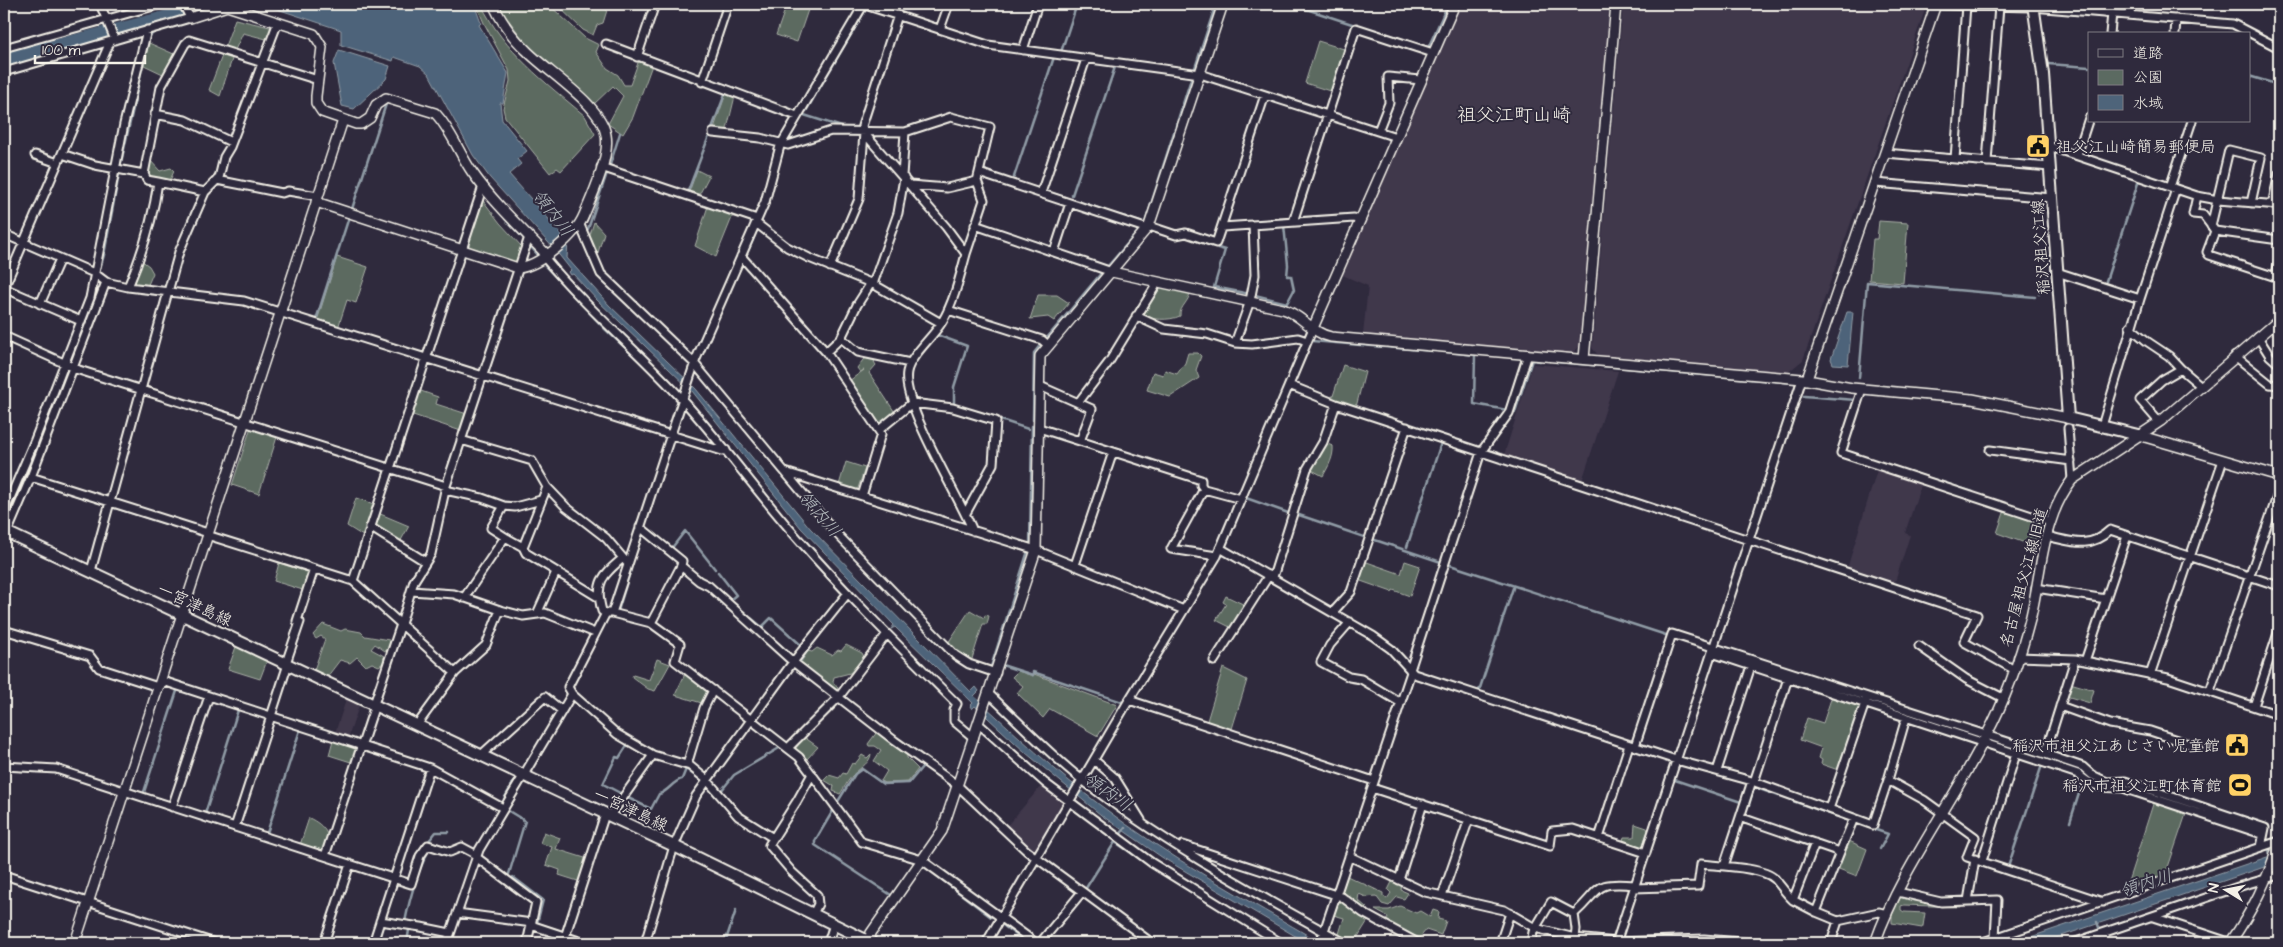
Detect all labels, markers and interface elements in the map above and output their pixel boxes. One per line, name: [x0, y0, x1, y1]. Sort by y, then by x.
scale bar: [35, 32, 145, 64]
legend: [2088, 32, 2250, 122]
text: 100 m: [42, 40, 81, 61]
text: 道路: [2133, 43, 2163, 64]
text: 公園: [2133, 67, 2163, 88]
text: 水域: [2133, 93, 2163, 114]
district label: 祖父江町山崎: [1457, 102, 1571, 129]
public building icon: 祖父江山崎簡易郵便局: [2025, 133, 2051, 159]
place label: 祖父江山崎簡易郵便局: [2056, 136, 2216, 158]
water label: 領内川: [526, 184, 579, 242]
street label: 稲沢祖父江線: [2027, 198, 2055, 296]
water label: 領内川: [792, 486, 847, 543]
street label: 名古屋祖父江線旧道: [1995, 505, 2053, 650]
street label: 一宮津島線: [154, 578, 235, 632]
public building icon: 稲沢市祖父江あじさい児童館: [2224, 732, 2250, 758]
place label: 稲沢市祖父江あじさい児童館: [2012, 735, 2220, 757]
water label: 領内川: [1078, 767, 1137, 818]
sports icon: 稲沢市祖父江町体育館: [2227, 772, 2253, 798]
place label: 稲沢市祖父江町体育館: [2062, 775, 2222, 797]
street label: 一宮津島線: [590, 783, 671, 837]
water label: 領内川: [2117, 863, 2176, 904]
north arrow: [2200, 864, 2250, 914]
text: N: [2204, 882, 2225, 894]

